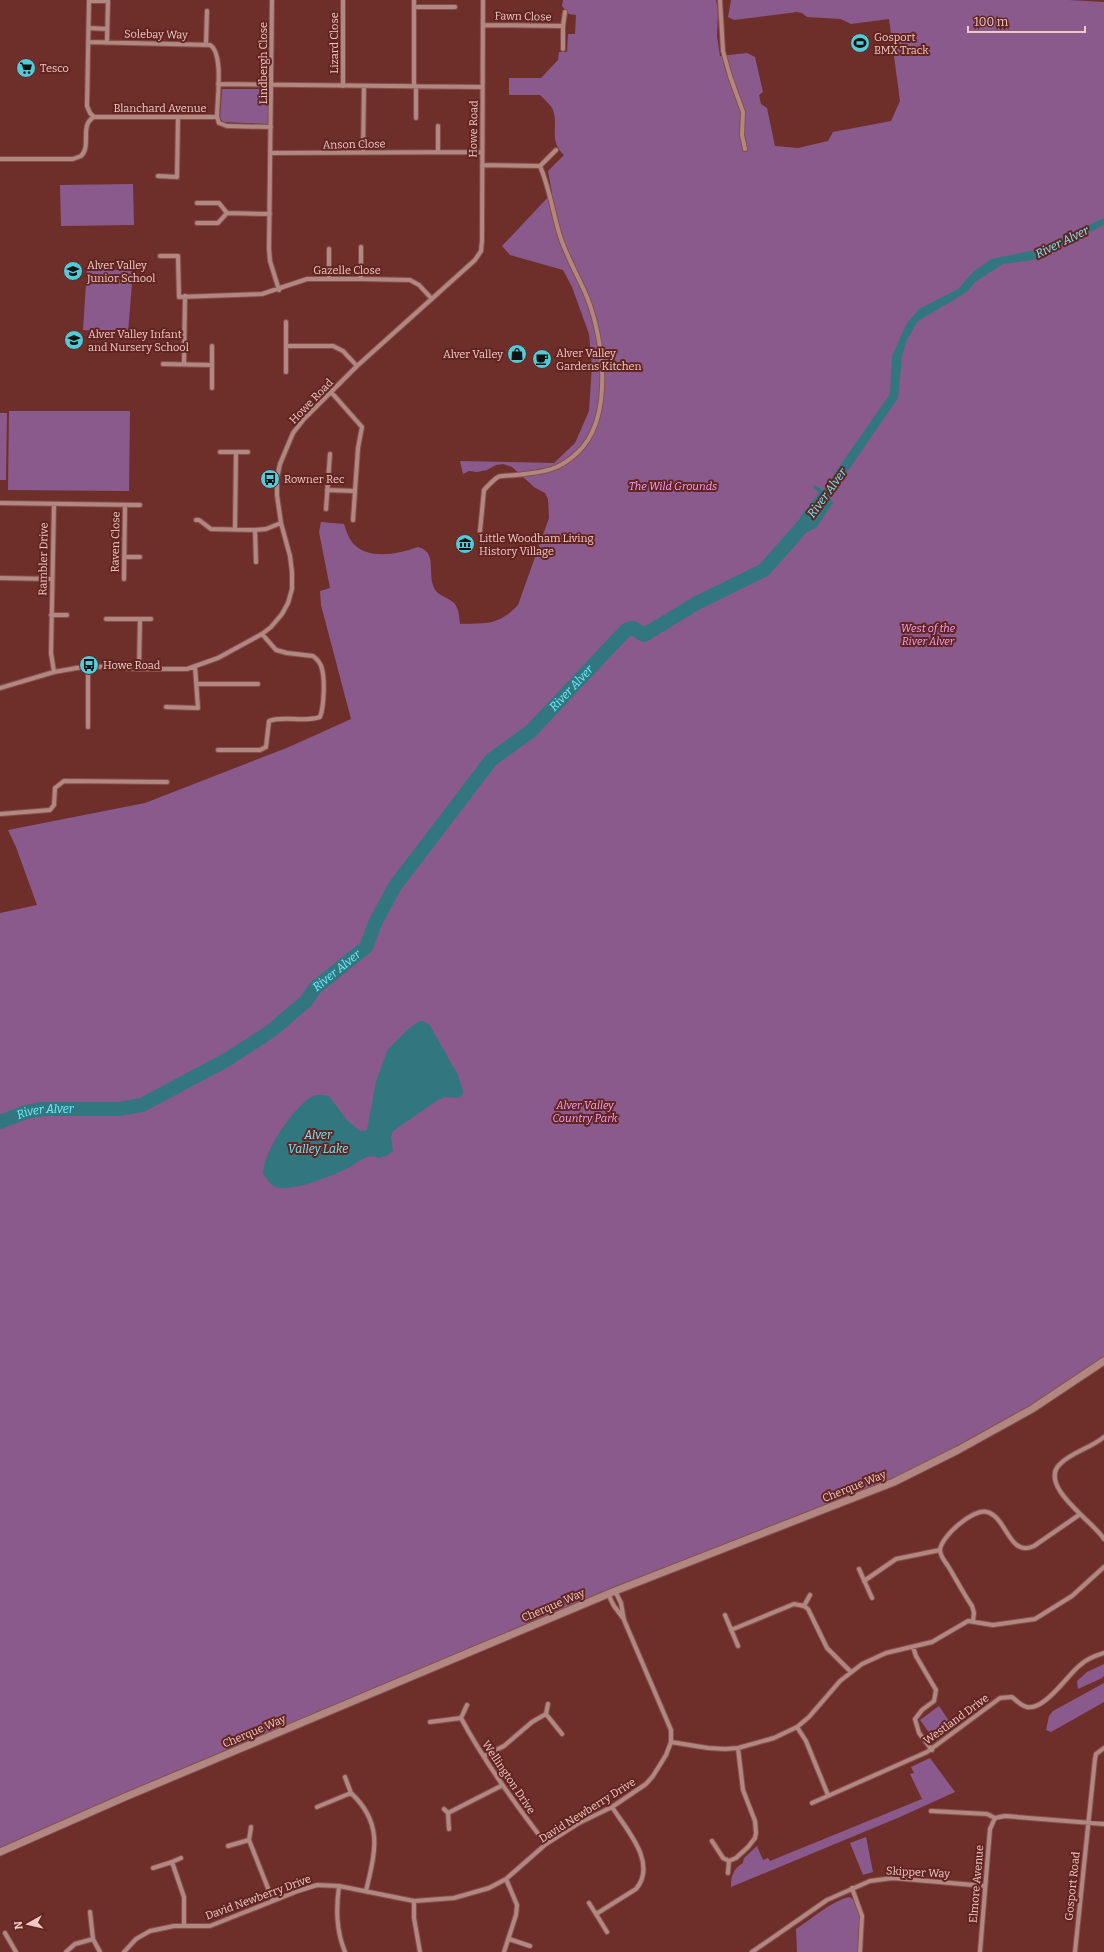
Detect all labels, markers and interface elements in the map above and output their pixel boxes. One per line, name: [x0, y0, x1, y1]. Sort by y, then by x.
scale bar: [968, 8, 1085, 34]
street label: Fawn Close: [494, 10, 552, 23]
street label: Lizard Close: [328, 12, 341, 74]
text: 100 m: [974, 15, 1009, 29]
street label: Lindbergh Close: [257, 22, 270, 104]
street label: Solebay Way: [124, 27, 188, 42]
place label: Gosport BMX Track: [874, 31, 929, 57]
sports icon: Gosport BMX Track: [849, 32, 871, 54]
supermarket icon: Tesco: [15, 57, 37, 79]
place label: Tesco: [40, 62, 69, 75]
street label: Howe Road: [467, 100, 481, 158]
street label: Blanchard Avenue: [113, 102, 207, 115]
street label: Anson Close: [322, 137, 386, 152]
water label: River Alver: [1033, 223, 1092, 261]
place label: Alver Valley Junior School: [86, 259, 156, 285]
school or university icon: Alver Valley Junior School: [62, 260, 84, 282]
street label: Gazelle Close: [313, 264, 381, 277]
place label: Alver Valley Infant and Nursery School: [88, 328, 189, 354]
school or university icon: Alver Valley Infant and Nursery School: [63, 329, 85, 351]
shop icon: Alver Valley: [506, 343, 528, 365]
place label: Alver Valley Gardens Kitchen: [556, 347, 642, 373]
place label: Alver Valley: [443, 348, 503, 361]
cafe icon: Alver Valley Gardens Kitchen: [531, 348, 553, 370]
street label: Howe Road: [287, 376, 336, 426]
water label: River Alver: [804, 465, 850, 520]
bus stop icon: Rowner Rec: [259, 468, 281, 490]
place label: Rowner Rec: [284, 473, 345, 486]
park label: The Wild Grounds: [629, 480, 717, 493]
street label: Raven Close: [108, 511, 123, 573]
street label: Rambler Drive: [36, 522, 51, 596]
place label: Little Woodham Living History Village: [479, 532, 594, 558]
museum icon: Little Woodham Living History Village: [454, 533, 476, 555]
park label: West of the River Alver: [901, 622, 956, 648]
bus stop icon: Howe Road: [78, 654, 100, 676]
place label: Howe Road: [103, 659, 161, 672]
water label: River Alver: [547, 662, 597, 714]
water label: River Alver: [310, 946, 364, 994]
park label: Alver Valley Country Park: [552, 1099, 619, 1125]
water label: River Alver: [15, 1102, 75, 1122]
water label: Alver Valley Lake: [288, 1128, 348, 1156]
street label: Cherque Way: [820, 1468, 888, 1505]
street label: Cherque Way: [520, 1586, 587, 1625]
street label: Westland Drive: [921, 1691, 991, 1747]
street label: Cherque Way: [221, 1712, 288, 1751]
street label: Wellington Drive: [479, 1738, 538, 1816]
street label: David Newberry Drive: [537, 1775, 638, 1845]
street label: Elmore Avenue: [967, 1844, 986, 1924]
street label: Gosport Road: [1062, 1850, 1083, 1921]
street label: Skipper Way: [886, 1864, 950, 1881]
street label: David Newberry Drive: [204, 1872, 313, 1923]
north arrow: [8, 1904, 48, 1944]
text: N: [11, 1920, 26, 1930]

